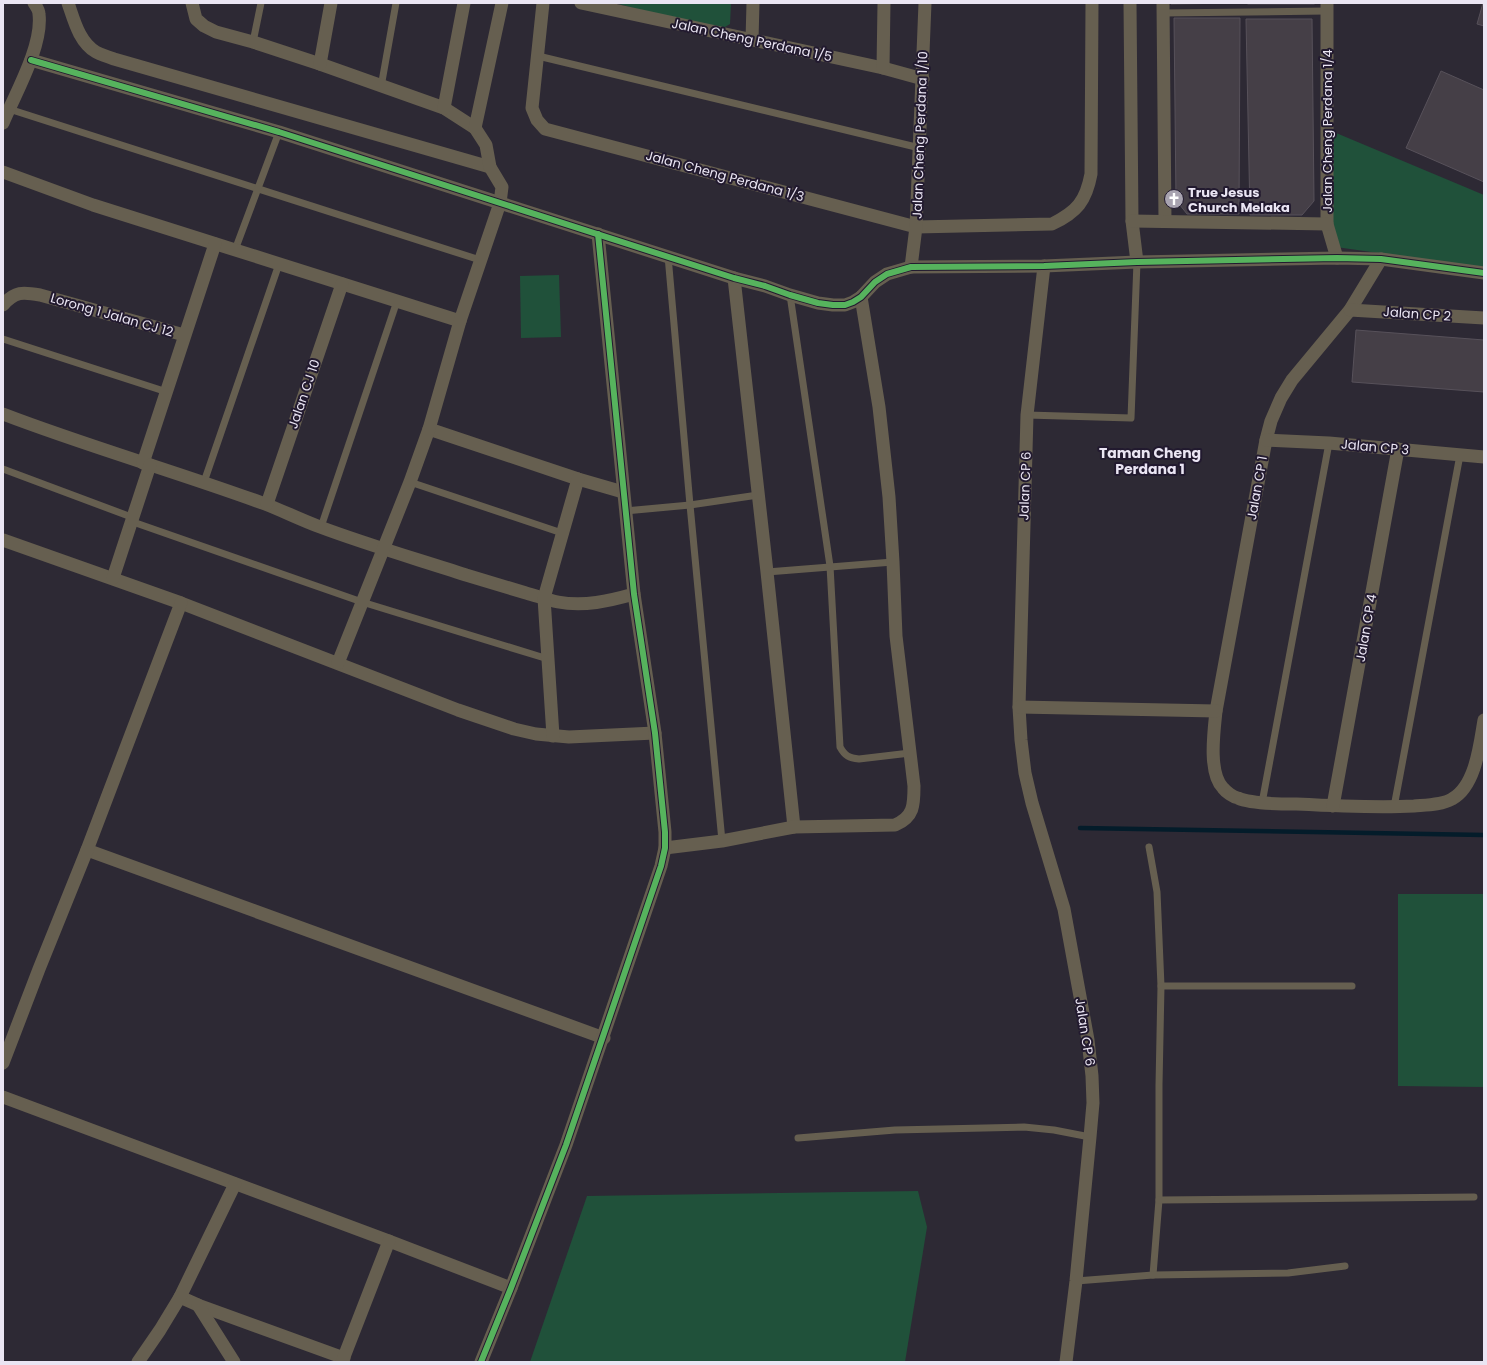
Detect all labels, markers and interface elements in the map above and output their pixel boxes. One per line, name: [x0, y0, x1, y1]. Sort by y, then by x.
street label: Jalan Cheng Perdana 1/5: [670, 14, 834, 66]
street label: Jalan Cheng Perdana 1/4: [1318, 49, 1337, 213]
street label: Jalan Cheng Perdana 1/10: [908, 51, 932, 219]
street label: Jalan Cheng Perdana 1/3: [644, 146, 806, 206]
place label: True Jesus Church Melaka: [1188, 183, 1290, 217]
church icon: True Jesus Church Melaka: [1163, 188, 1185, 210]
street label: Lorong 1 Jalan CJ 12: [48, 288, 176, 342]
street label: Jalan CP 2: [1382, 302, 1452, 326]
street label: Jalan CJ 10: [283, 357, 325, 431]
street label: Jalan CP 3: [1340, 435, 1410, 459]
district label: Taman Cheng Perdana 1: [1099, 443, 1201, 479]
street label: Jalan CP 6: [1014, 451, 1036, 521]
street label: Jalan CP 1: [1242, 455, 1272, 521]
street label: Jalan CP 4: [1351, 593, 1381, 663]
street label: Jalan CP 6: [1070, 997, 1100, 1067]

